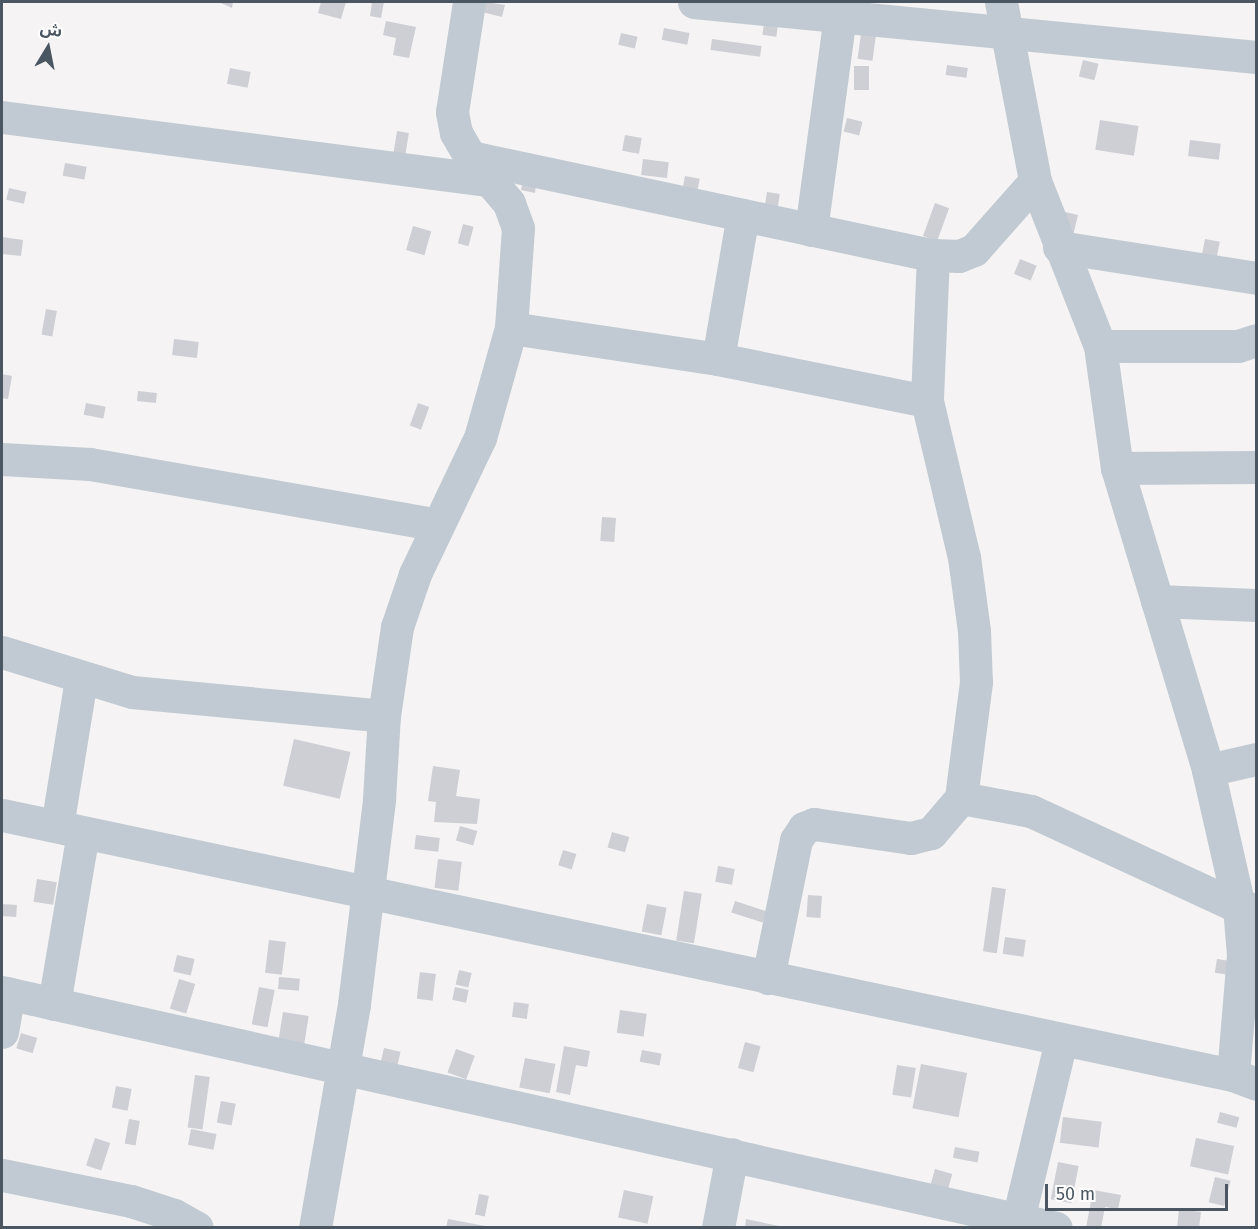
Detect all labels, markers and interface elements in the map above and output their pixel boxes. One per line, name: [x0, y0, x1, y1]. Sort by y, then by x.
north arrow: [18, 18, 78, 78]
text: ش: [39, 19, 64, 41]
scale bar: [1048, 1172, 1231, 1210]
text: 50 m: [1056, 1183, 1095, 1205]

